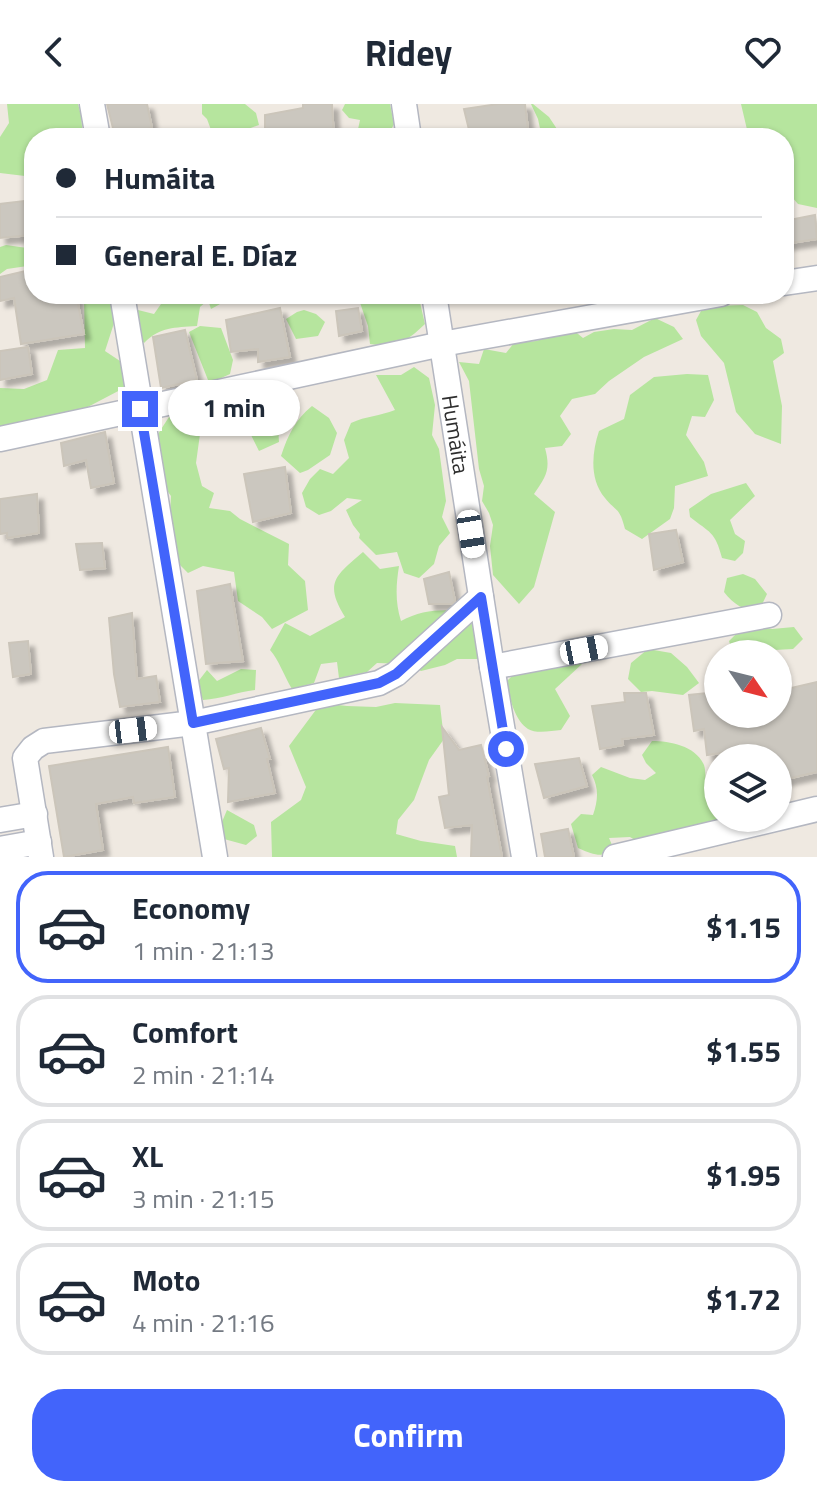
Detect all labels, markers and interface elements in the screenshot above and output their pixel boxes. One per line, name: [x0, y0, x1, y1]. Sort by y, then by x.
text: Ridey: [365, 25, 452, 80]
icon: back: [32, 30, 76, 74]
icon: heart: [741, 30, 785, 74]
text: Humáita: [104, 155, 215, 201]
text: General E. Díaz: [104, 232, 297, 278]
callout: 1 min: [168, 381, 300, 437]
text: 1 min: [202, 388, 266, 427]
route end: [122, 391, 158, 427]
street label: Humáita: [433, 392, 479, 476]
car: [455, 508, 487, 560]
car: [558, 634, 610, 666]
north arrow: [704, 640, 792, 728]
map controls: [704, 640, 792, 832]
car: [108, 715, 158, 745]
route start: [488, 731, 524, 767]
button: layers: [704, 744, 792, 832]
text: Economy: [132, 885, 250, 931]
icon: car: [36, 891, 108, 963]
text: $1.15: [706, 904, 781, 950]
text: 1 min · 21:13: [132, 931, 275, 970]
text: Comfort: [132, 1009, 238, 1055]
icon: car: [36, 1015, 108, 1087]
text: $1.55: [706, 1028, 781, 1074]
text: 2 min · 21:14: [132, 1055, 275, 1094]
text: XL: [132, 1133, 163, 1179]
icon: car: [36, 1139, 108, 1211]
text: $1.95: [706, 1152, 781, 1198]
text: 3 min · 21:15: [132, 1179, 275, 1218]
text: Moto: [132, 1257, 200, 1303]
icon: car: [36, 1263, 108, 1335]
text: $1.72: [706, 1276, 781, 1322]
text: 4 min · 21:16: [132, 1303, 275, 1342]
button: Confirm: [32, 1389, 785, 1481]

